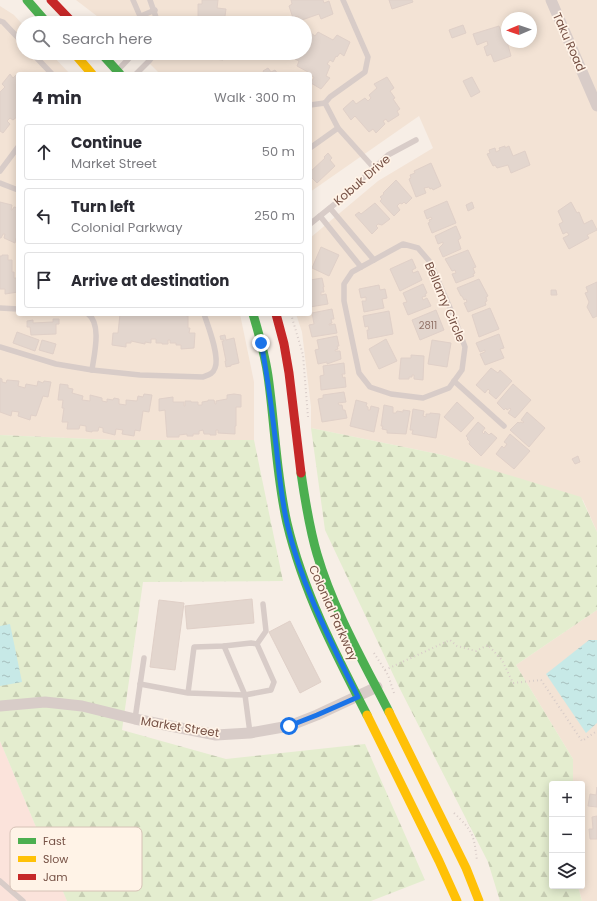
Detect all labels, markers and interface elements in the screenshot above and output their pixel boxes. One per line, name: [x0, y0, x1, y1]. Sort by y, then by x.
street label: Taku Road: [549, 10, 590, 74]
north arrow: [501, 12, 537, 48]
search box: [16, 16, 312, 60]
icon: search: [30, 27, 52, 49]
text: Search here: [62, 28, 152, 49]
text: 4 min: [32, 86, 82, 110]
text: Walk · 300 m: [214, 88, 296, 107]
text: Continue: [71, 132, 142, 153]
icon: ahead: [33, 141, 55, 163]
text: 50 m: [262, 142, 295, 161]
street label: Kobuk Drive: [330, 150, 394, 209]
text: Market Street: [71, 154, 157, 173]
text: Turn left: [71, 196, 135, 217]
icon: left: [33, 205, 55, 227]
text: 250 m: [254, 206, 295, 225]
text: Colonial Parkway: [71, 218, 182, 237]
street label: Bellamy Circle: [421, 259, 470, 344]
icon: arrive: [33, 269, 55, 291]
text: Arrive at destination: [71, 270, 229, 291]
house number: 2811: [419, 318, 437, 333]
route end: [252, 334, 270, 352]
street label: Colonial Parkway: [305, 562, 362, 663]
street label: Market Street: [140, 712, 221, 741]
route start: [280, 717, 298, 735]
map controls: [549, 781, 585, 889]
button: +: [549, 781, 585, 817]
button: −: [549, 817, 585, 853]
legend: [10, 827, 142, 891]
text: Fast: [43, 833, 66, 849]
text: Slow: [43, 851, 68, 867]
button: layers: [549, 853, 585, 889]
text: Jam: [43, 869, 68, 885]

